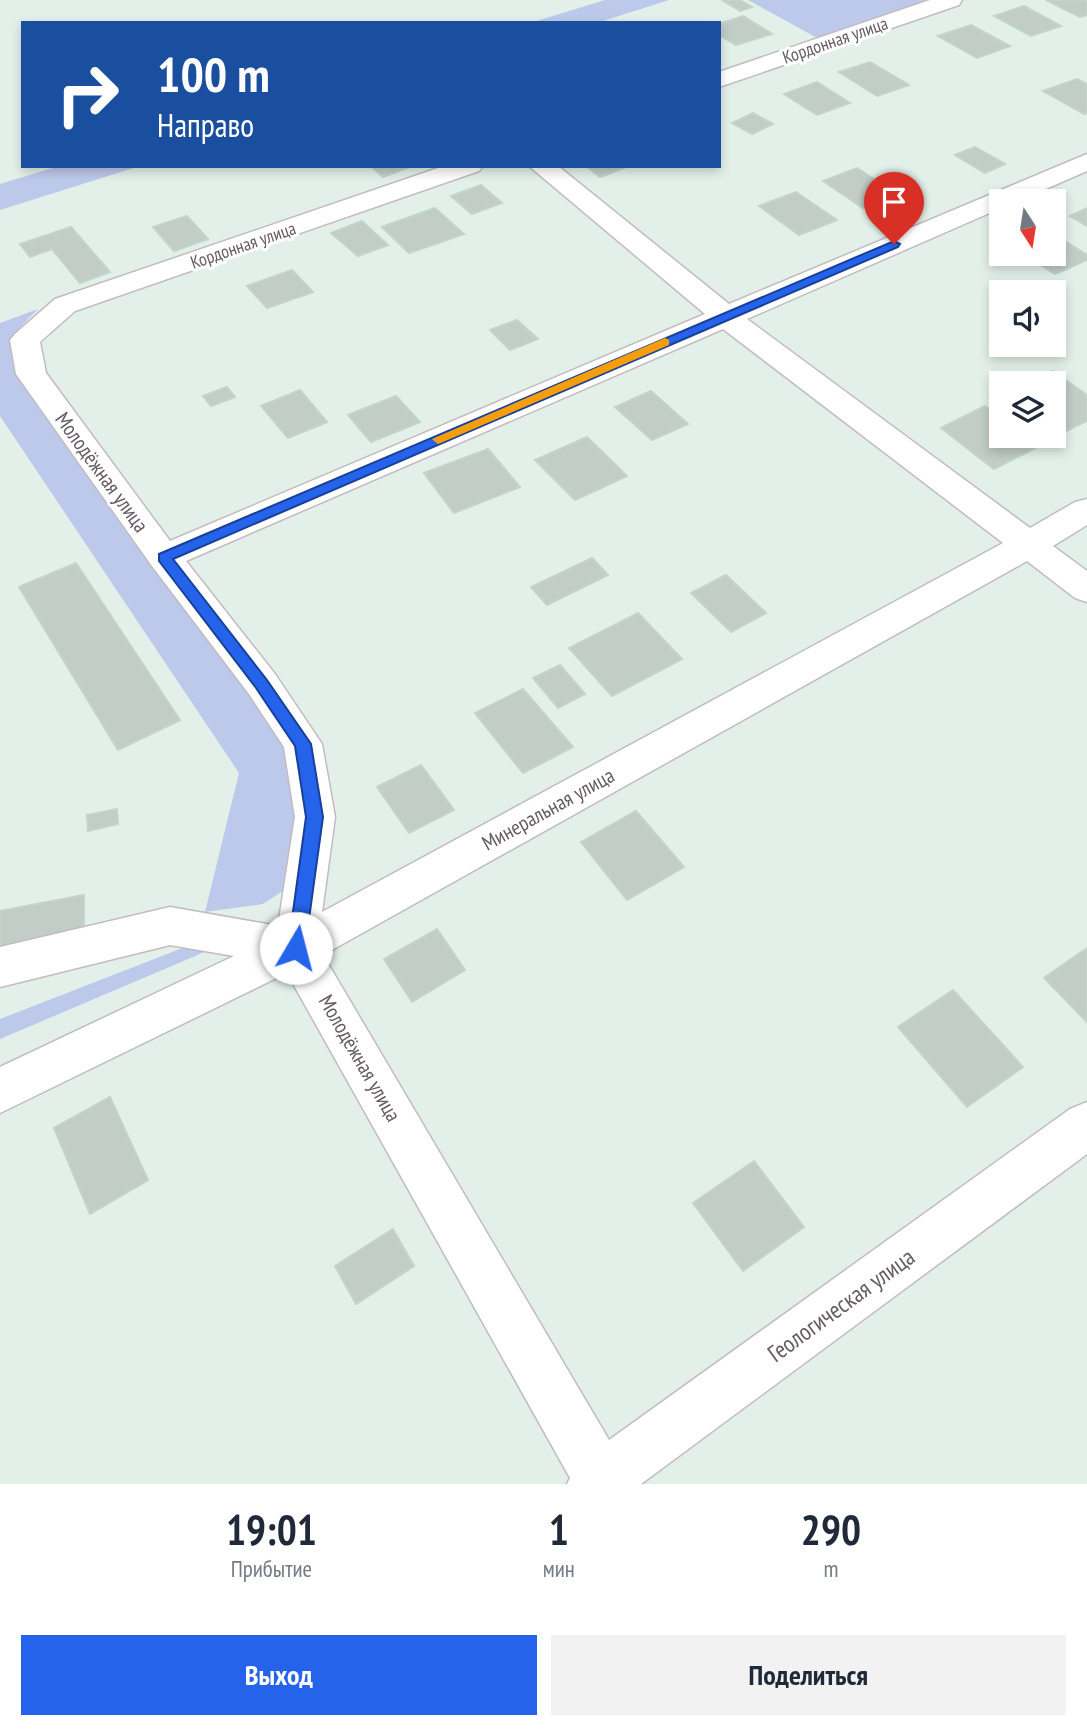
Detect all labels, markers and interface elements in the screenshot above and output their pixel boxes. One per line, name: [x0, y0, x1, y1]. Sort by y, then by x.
street label: Кордонная улица: [779, 11, 891, 69]
text: 100 m: [157, 42, 270, 106]
icon: right: [42, 49, 133, 140]
text: Направо: [157, 104, 254, 146]
pin: [864, 172, 924, 244]
icon: arrive: [875, 183, 913, 221]
north arrow: [989, 189, 1066, 266]
map controls: [989, 189, 1066, 448]
street label: Кордонная улица: [187, 216, 299, 274]
button: sound: [989, 280, 1066, 357]
button: layers: [989, 371, 1066, 448]
street label: Молодёжная улица: [49, 407, 155, 537]
street label: Минеральная улица: [477, 761, 619, 857]
position arrow: [259, 911, 333, 985]
street label: Молодёжная улица: [313, 990, 407, 1126]
street label: Геологическая улица: [761, 1241, 921, 1369]
text: 19:01: [226, 1502, 317, 1557]
text: 1: [549, 1502, 569, 1557]
text: 290: [801, 1502, 861, 1557]
text: Прибытие: [231, 1554, 312, 1583]
text: мин: [543, 1554, 575, 1583]
text: m: [823, 1554, 838, 1583]
button: Выход: [21, 1635, 537, 1715]
button: Поделиться: [551, 1635, 1066, 1715]

